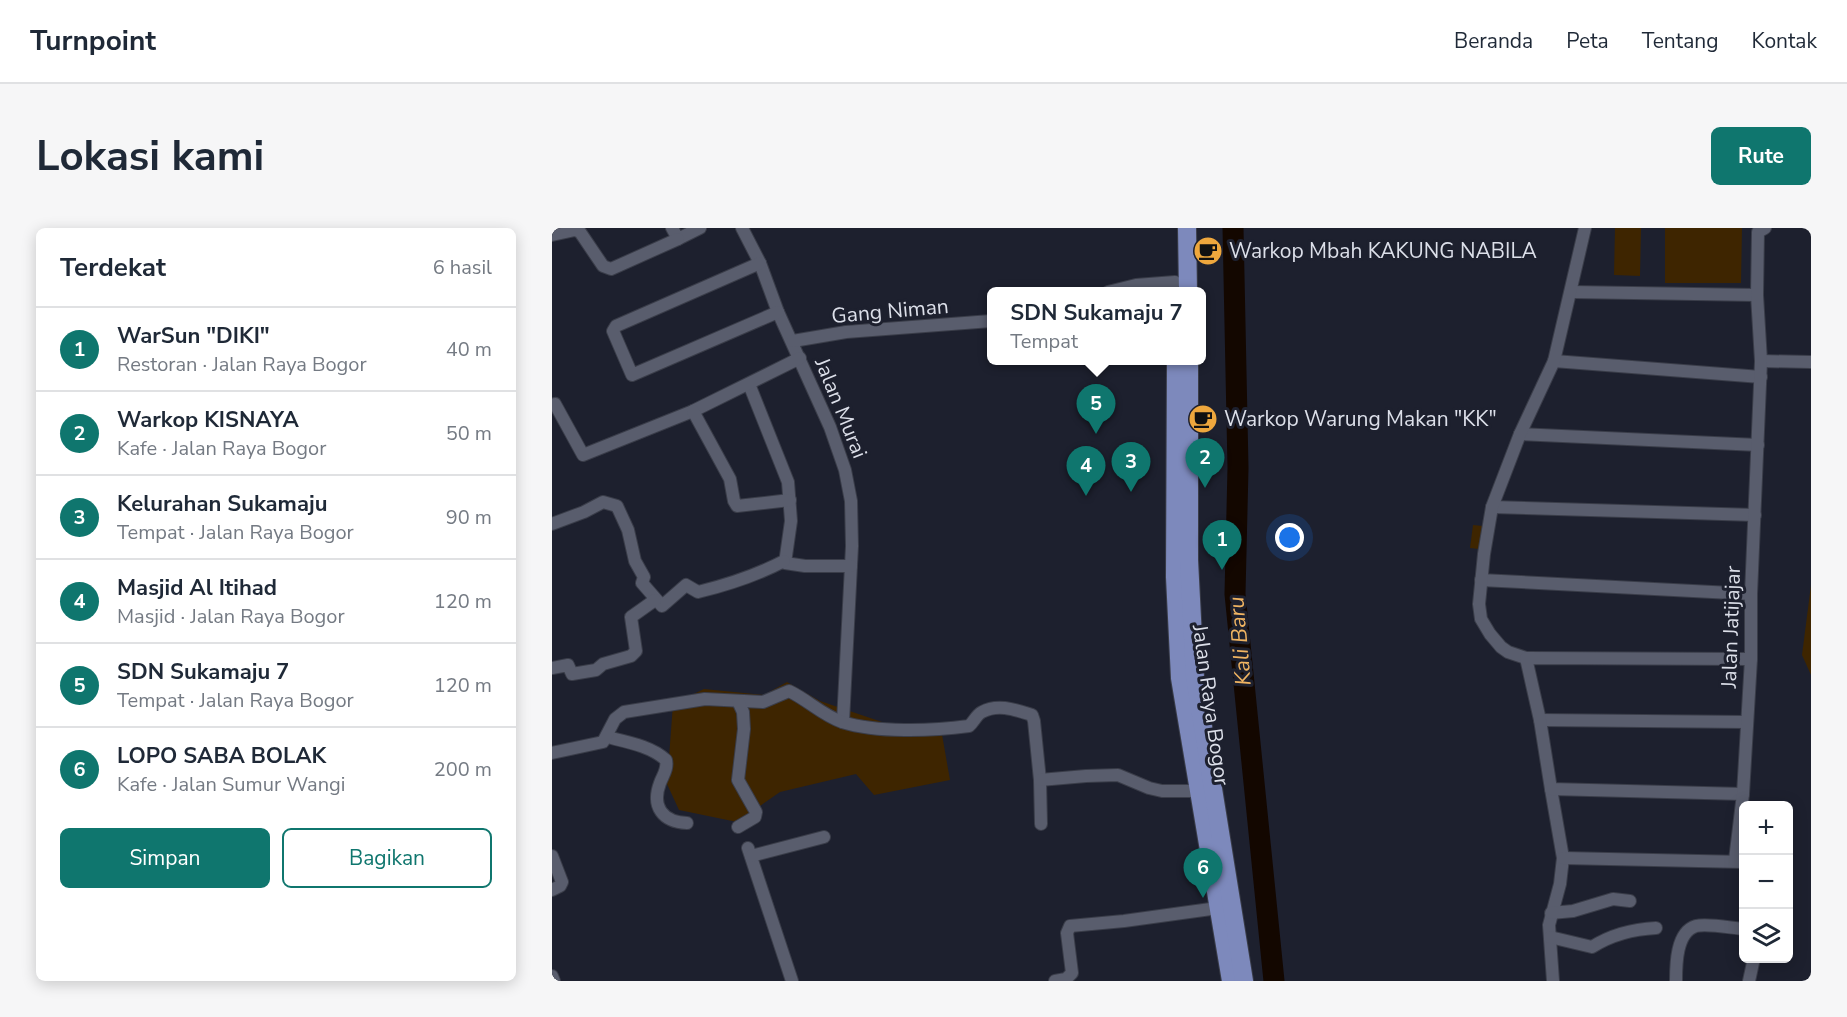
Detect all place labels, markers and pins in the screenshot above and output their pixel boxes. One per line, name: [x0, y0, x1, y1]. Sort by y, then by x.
cafe icon: Warkop Mbah KAKUNG NABILA: [1192, 235, 1224, 267]
place label: Warkop Mbah KAKUNG NABILA: [1229, 237, 1537, 265]
pin: 5: [1076, 384, 1116, 434]
cafe icon: Warkop Warung Makan "KK": [1187, 403, 1219, 435]
place label: Warkop Warung Makan "KK": [1224, 405, 1497, 433]
pin: 2: [1186, 438, 1224, 488]
pin: 3: [1112, 442, 1150, 492]
pin: 4: [1066, 446, 1106, 496]
pin: 1: [1202, 520, 1242, 570]
pin: 6: [1184, 848, 1222, 898]

